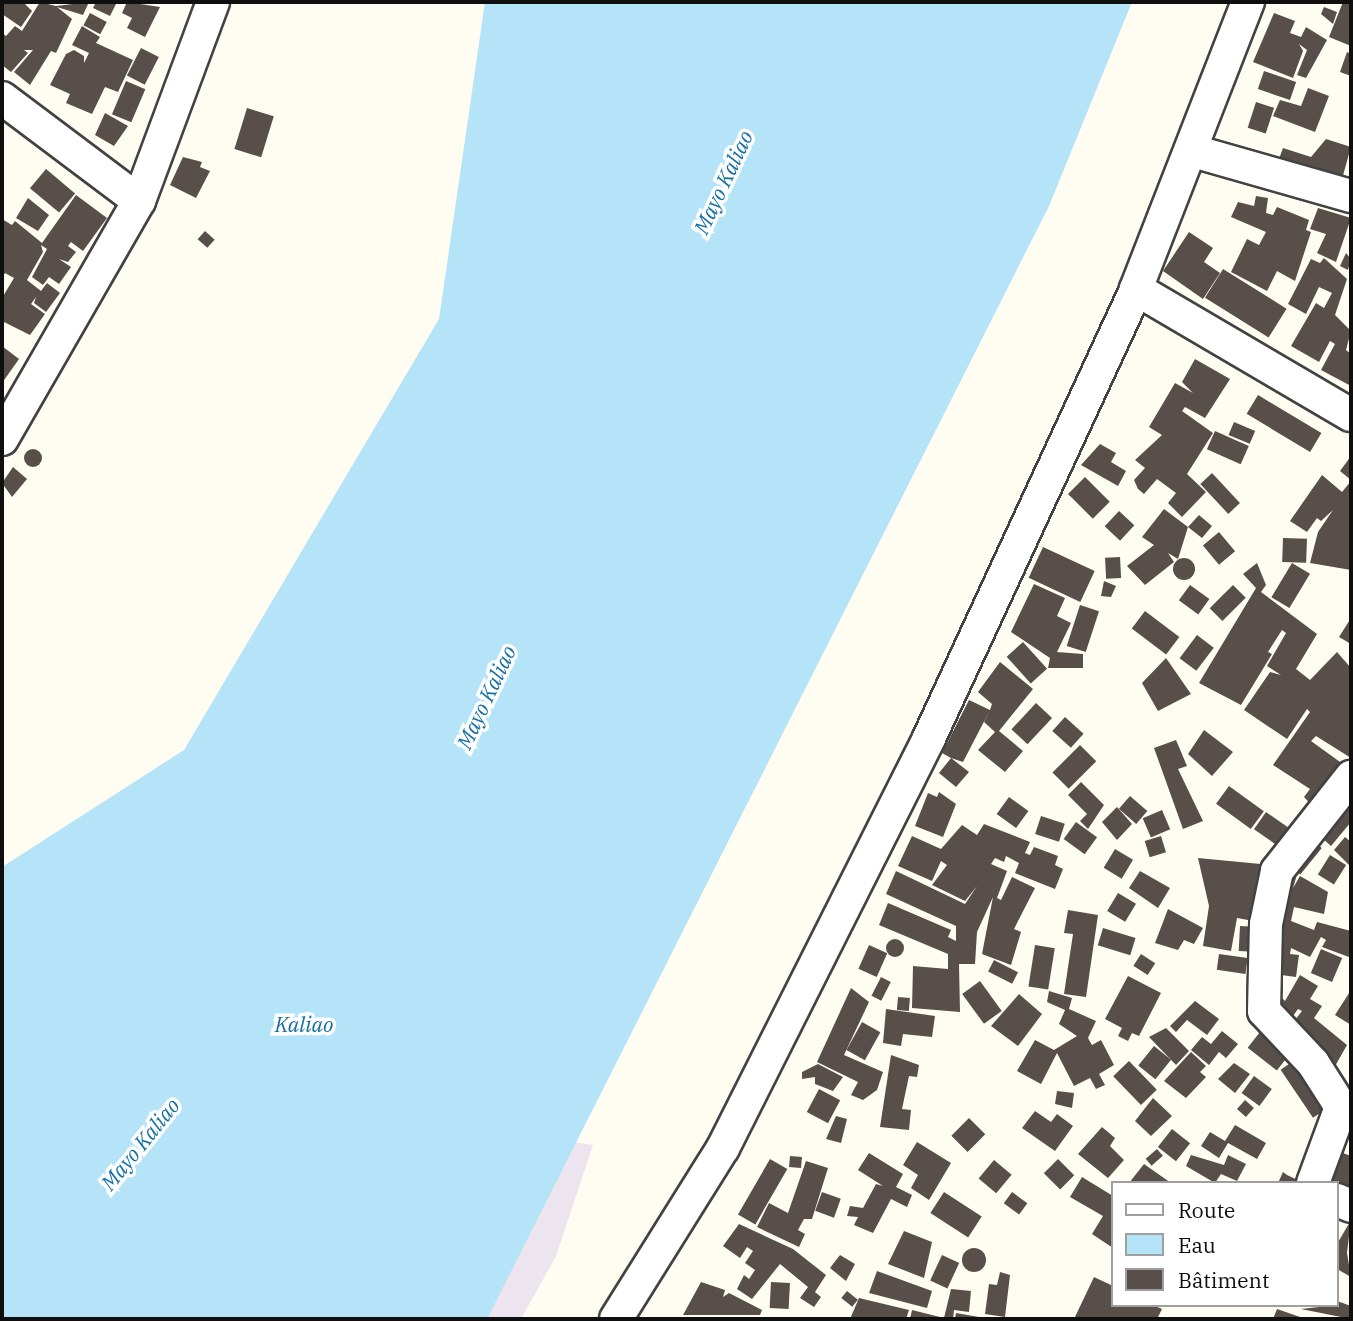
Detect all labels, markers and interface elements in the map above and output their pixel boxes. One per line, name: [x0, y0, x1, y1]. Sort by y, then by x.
water label: Mayo Kaliao: [688, 126, 758, 238]
water label: Mayo Kaliao: [451, 641, 521, 753]
water label: Kaliao: [275, 1011, 333, 1037]
water label: Mayo Kaliao: [95, 1093, 185, 1195]
legend: [1112, 1181, 1339, 1307]
text: Route: [1178, 1196, 1235, 1224]
text: Eau: [1178, 1231, 1216, 1259]
text: Bâtiment: [1178, 1266, 1269, 1294]

